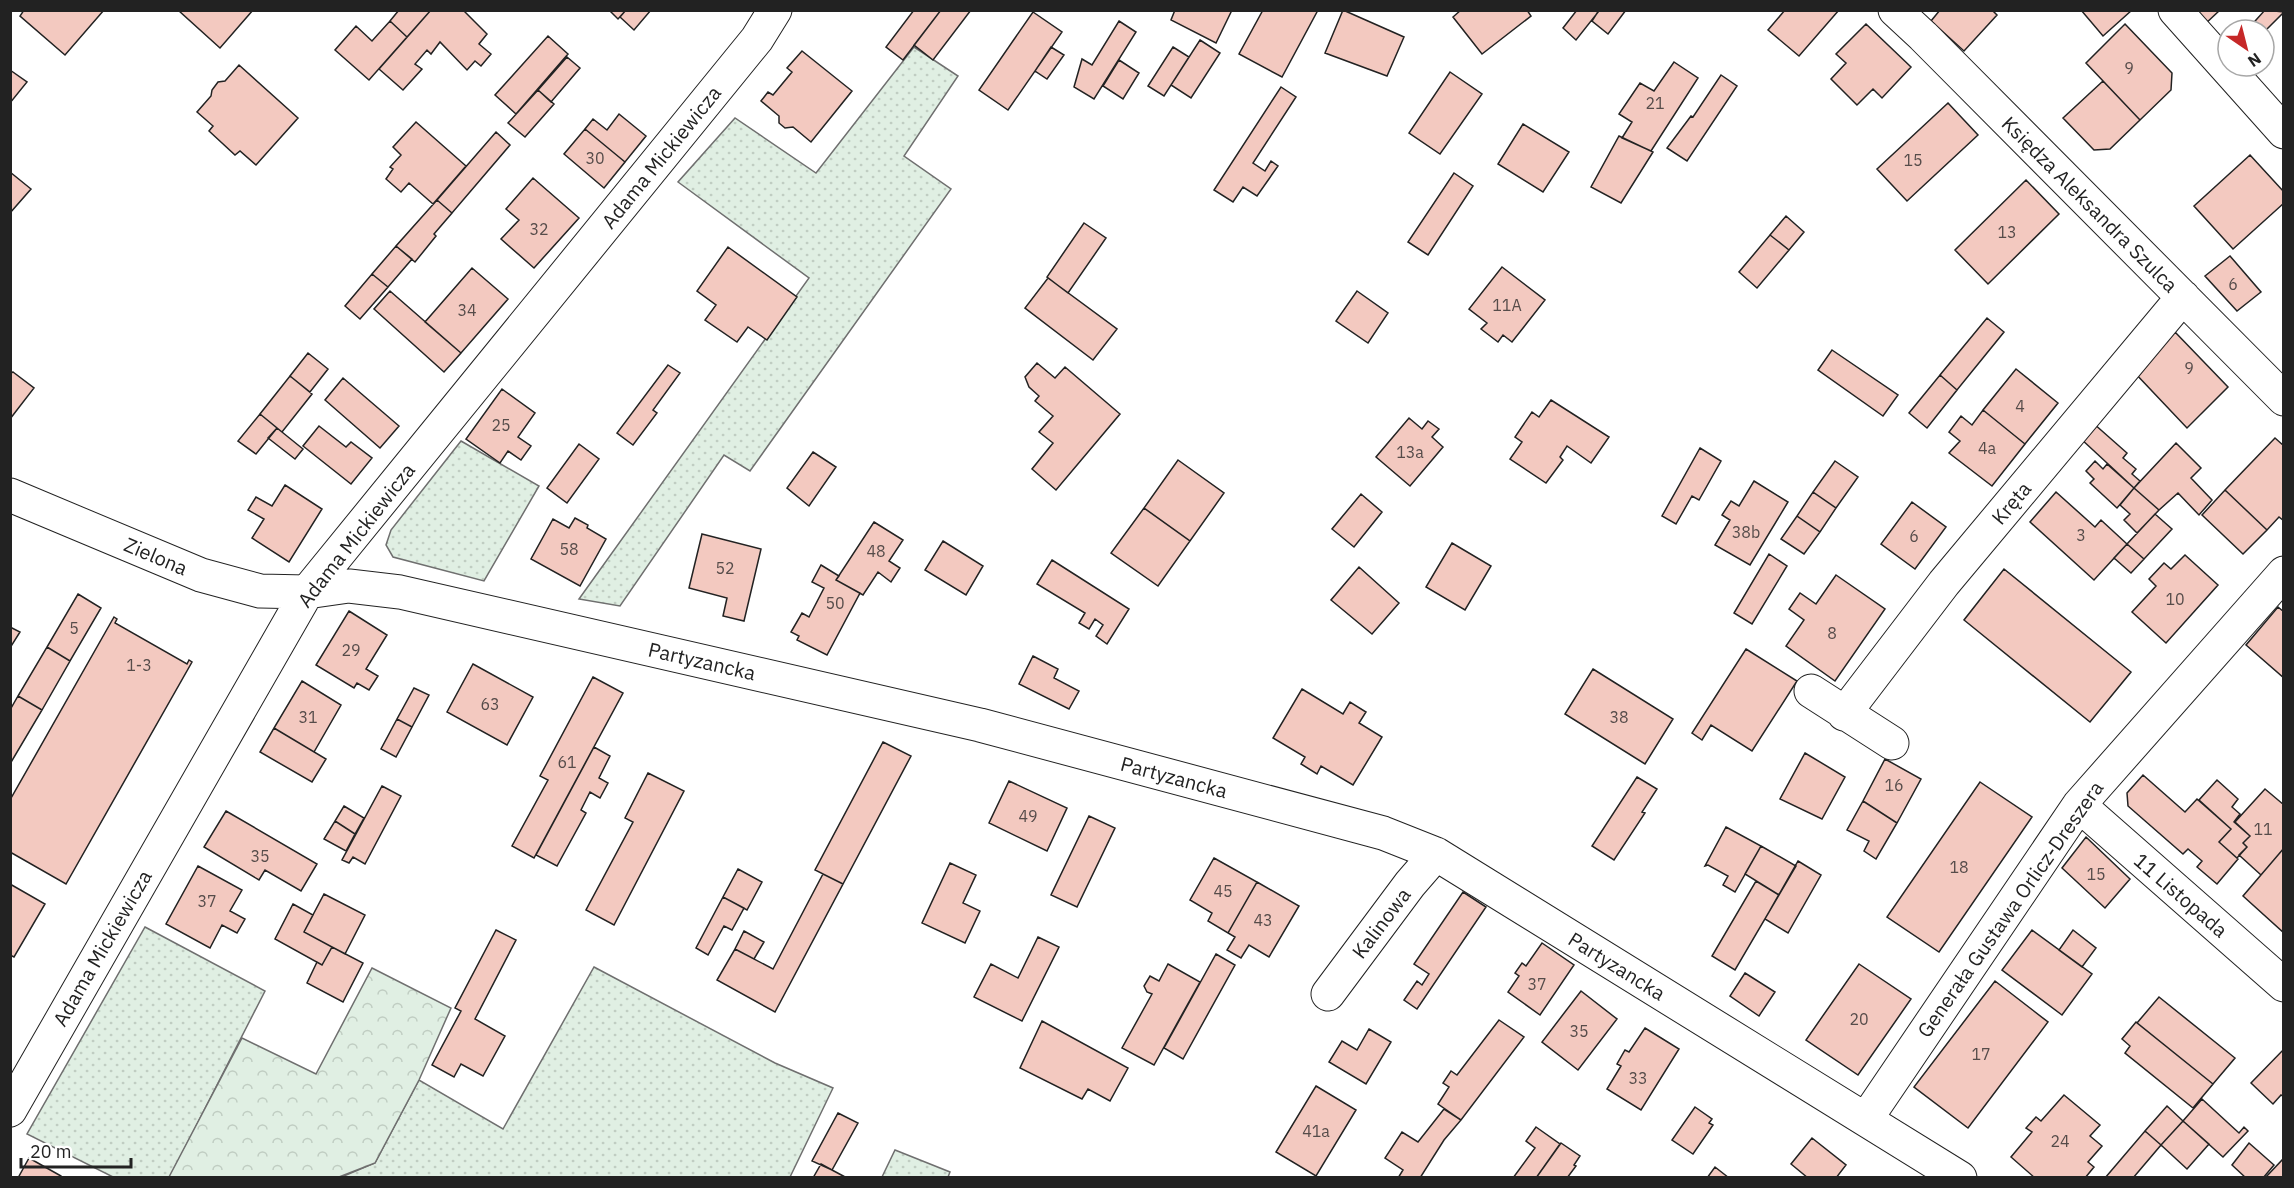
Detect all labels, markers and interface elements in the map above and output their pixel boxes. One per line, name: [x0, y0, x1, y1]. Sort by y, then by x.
north arrow: [2216, 18, 2276, 78]
text: N: [2244, 49, 2265, 72]
house number: 9: [2124, 58, 2134, 78]
street label: Adama Mickiewicza: [595, 80, 727, 234]
house number: 21: [1645, 93, 1665, 113]
street label: Księdza Aleksandra Szulca: [1996, 110, 2184, 298]
house number: 30: [585, 148, 605, 168]
house number: 15: [1903, 150, 1923, 170]
house number: 32: [529, 219, 549, 239]
house number: 13: [1997, 222, 2017, 242]
house number: 6: [2228, 274, 2238, 294]
house number: 11A: [1492, 295, 1522, 315]
house number: 34: [457, 300, 477, 320]
house number: 9: [2184, 358, 2194, 378]
house number: 4: [2015, 396, 2025, 416]
house number: 25: [491, 415, 511, 435]
house number: 4a: [1978, 438, 1997, 458]
house number: 13a: [1396, 442, 1424, 462]
street label: Adama Mickiewicza: [291, 457, 421, 613]
street label: Kręta: [1985, 476, 2037, 530]
house number: 38b: [1732, 522, 1760, 542]
house number: 3: [2076, 525, 2086, 545]
house number: 6: [1909, 526, 1919, 546]
street label: Zielona: [120, 531, 192, 581]
house number: 58: [559, 539, 579, 559]
house number: 48: [866, 541, 886, 561]
house number: 52: [715, 558, 735, 578]
house number: 10: [2165, 589, 2185, 609]
house number: 50: [825, 593, 845, 613]
house number: 5: [69, 618, 79, 638]
house number: 8: [1827, 623, 1837, 643]
street label: Partyzancka: [646, 636, 759, 687]
house number: 29: [341, 640, 361, 660]
house number: 1-3: [126, 655, 152, 675]
house number: 63: [480, 694, 500, 714]
house number: 31: [298, 707, 318, 727]
house number: 38: [1609, 707, 1629, 727]
street label: Partyzancka: [1118, 750, 1231, 804]
house number: 61: [557, 752, 577, 772]
house number: 16: [1884, 775, 1904, 795]
street label: Generała Gustawa Orlicz-Dreszera: [1911, 775, 2109, 1043]
house number: 49: [1018, 806, 1038, 826]
house number: 11: [2253, 819, 2273, 839]
house number: 35: [250, 846, 270, 866]
street label: 11 Listopada: [2128, 847, 2234, 943]
house number: 18: [1949, 857, 1969, 877]
house number: 15: [2086, 864, 2106, 884]
street label: Adama Mickiewicza: [46, 865, 158, 1031]
house number: 45: [1213, 881, 1233, 901]
street label: Kalinowa: [1346, 882, 1417, 964]
house number: 37: [197, 891, 217, 911]
house number: 43: [1253, 910, 1273, 930]
street label: Partyzancka: [1563, 926, 1671, 1007]
house number: 37: [1527, 974, 1547, 994]
house number: 20: [1849, 1009, 1869, 1029]
house number: 35: [1569, 1021, 1589, 1041]
house number: 17: [1971, 1044, 1991, 1064]
house number: 33: [1628, 1068, 1648, 1088]
house number: 41a: [1302, 1121, 1330, 1141]
scale bar: [21, 1131, 130, 1169]
house number: 24: [2050, 1131, 2070, 1151]
text: 20 m: [30, 1140, 72, 1163]

